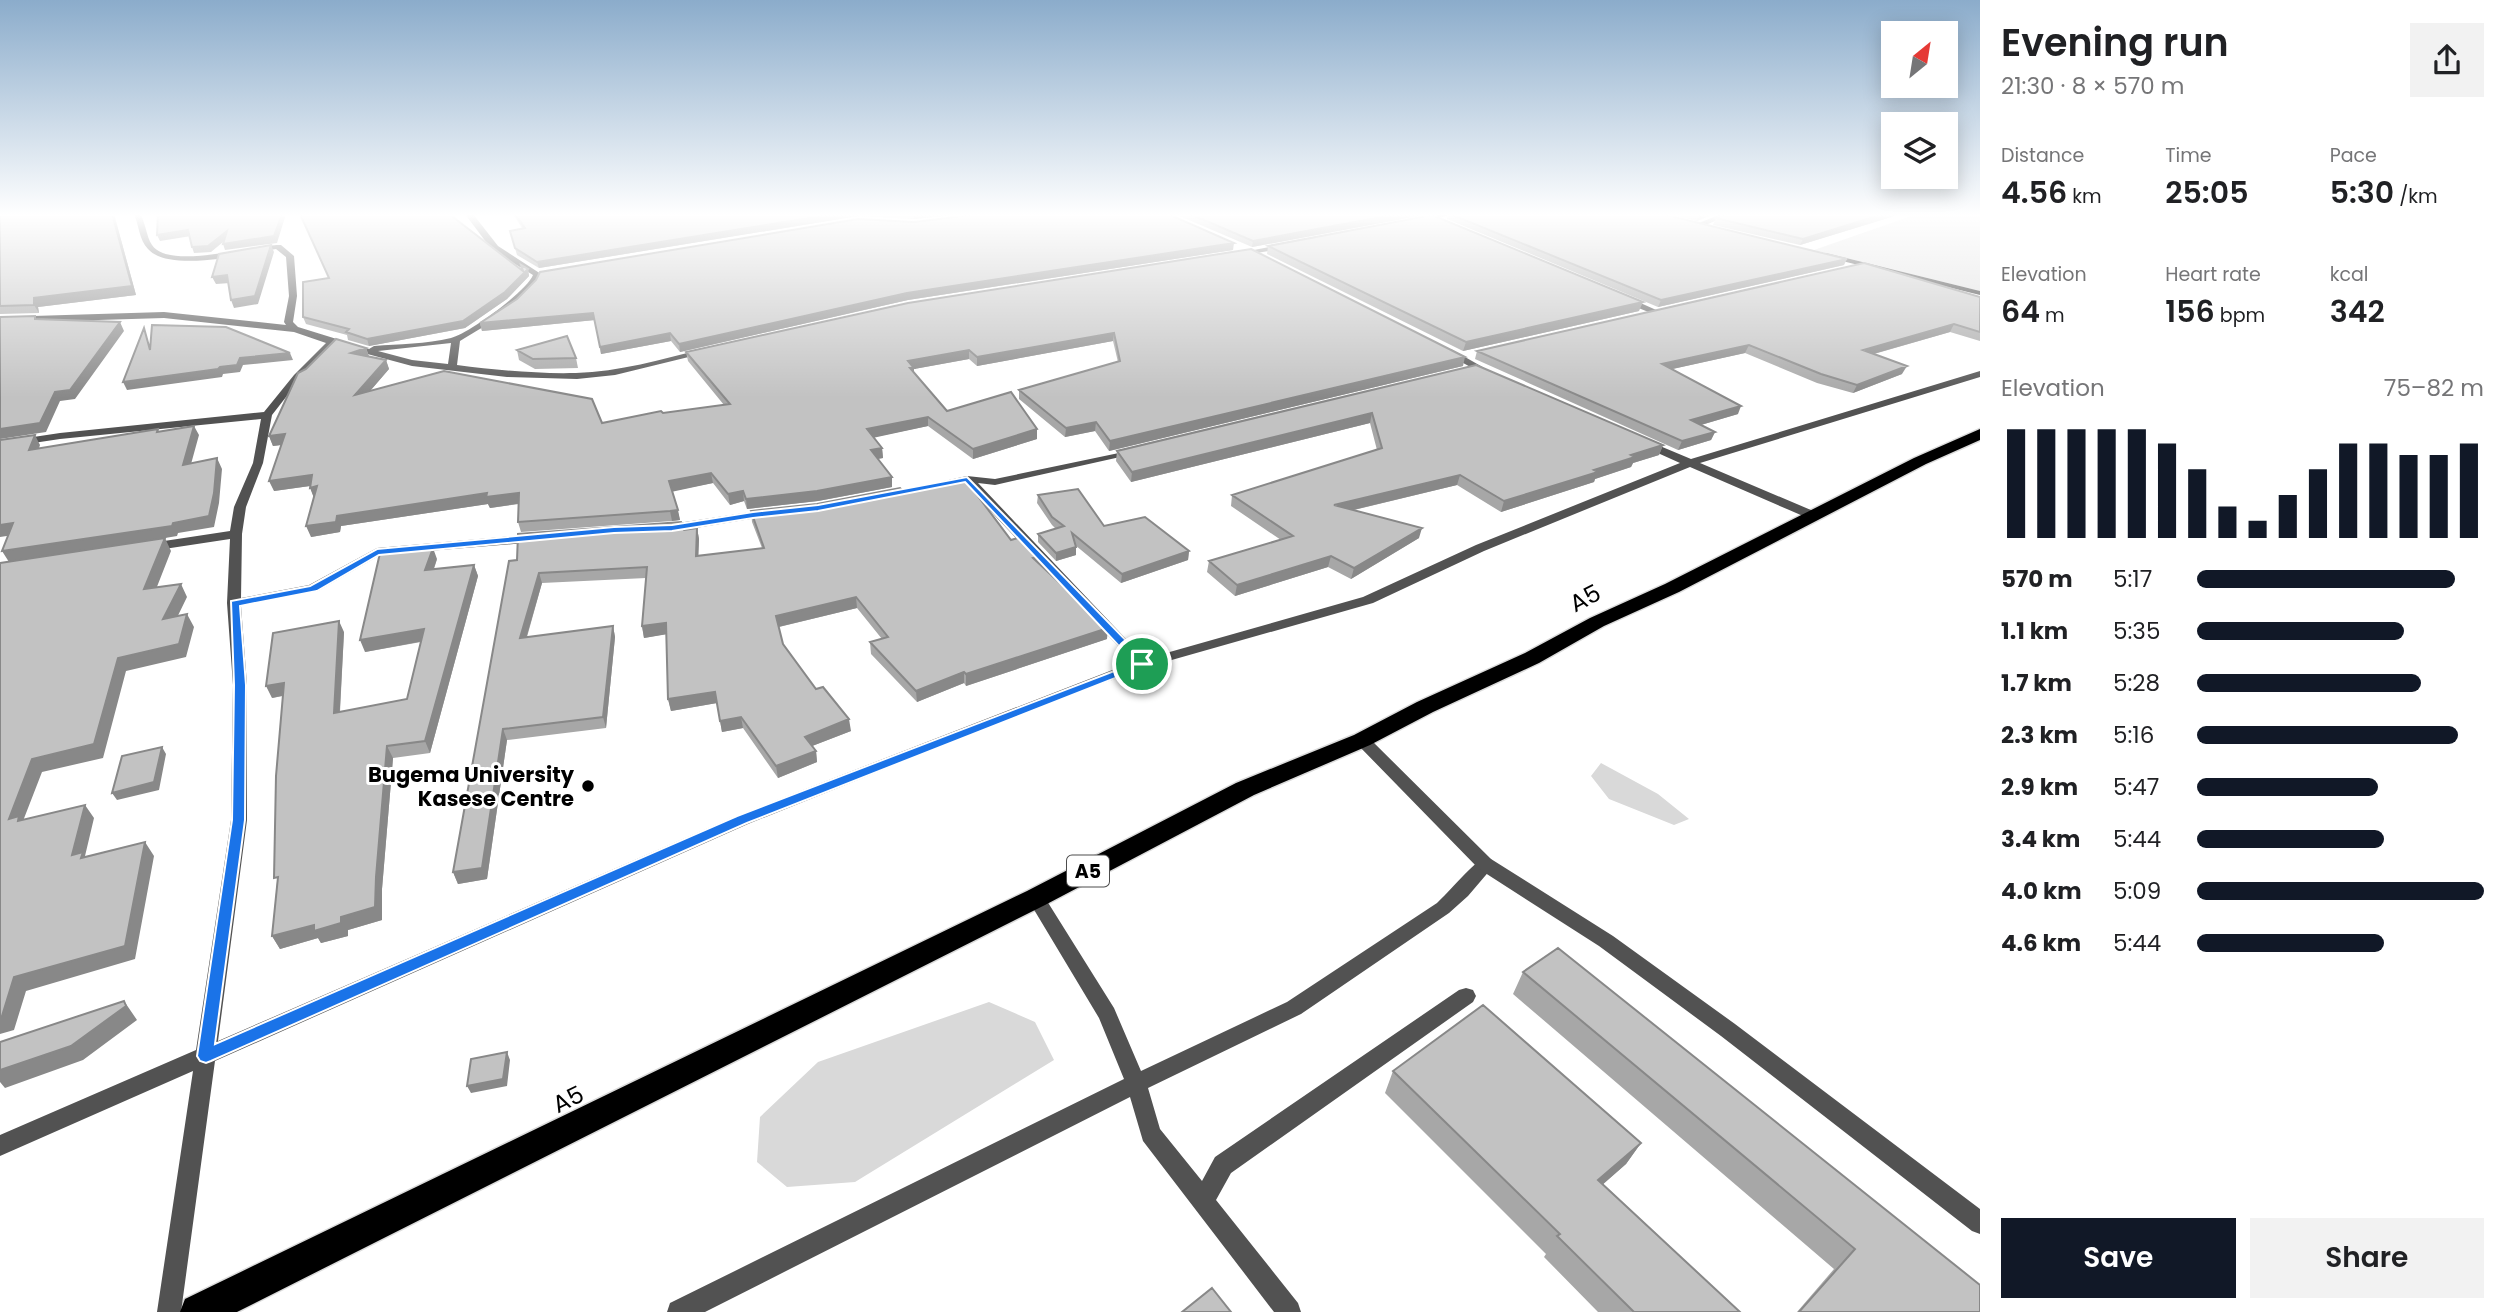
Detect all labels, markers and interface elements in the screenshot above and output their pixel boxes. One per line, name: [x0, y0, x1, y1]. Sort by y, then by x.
text: Evening run: [2001, 16, 2229, 69]
north arrow: [1881, 21, 1958, 98]
map controls: [1881, 21, 1958, 189]
button: share: [2410, 23, 2484, 97]
text: 21:30 · 8 × 570 m: [2001, 70, 2185, 102]
button: layers: [1881, 112, 1958, 189]
text: Distance: [2001, 142, 2084, 169]
text: Time: [2165, 142, 2212, 169]
text: Pace: [2330, 142, 2377, 169]
text: 4.56: [2001, 171, 2067, 214]
text: 25:05: [2165, 171, 2248, 214]
text: 5:30: [2330, 171, 2394, 214]
text: km: [2067, 183, 2102, 210]
text: /km: [2394, 183, 2438, 210]
text: Elevation: [2001, 261, 2087, 288]
text: Heart rate: [2165, 261, 2261, 288]
text: kcal: [2330, 261, 2369, 288]
text: 64: [2001, 290, 2040, 333]
text: 156: [2165, 290, 2215, 333]
text: 342: [2330, 290, 2385, 333]
text: m: [2040, 302, 2065, 329]
text: bpm: [2215, 302, 2265, 329]
text: Elevation: [2001, 372, 2105, 404]
text: 75–82 m: [2384, 372, 2484, 404]
text: 570 m: [2001, 563, 2072, 595]
text: 5:17: [2113, 563, 2152, 595]
street label: A5: [1564, 576, 1606, 620]
text: 1.1 km: [2001, 615, 2068, 647]
text: 5:35: [2113, 615, 2160, 647]
pin: [1112, 634, 1172, 694]
icon: arrive: [1123, 645, 1161, 683]
text: 1.7 km: [2001, 667, 2072, 699]
text: 5:28: [2113, 667, 2160, 699]
text: 2.3 km: [2001, 719, 2078, 751]
text: 5:16: [2113, 719, 2154, 751]
place label: Bugema University Kasese Centre: [368, 760, 575, 813]
text: 2.9 km: [2001, 771, 2078, 803]
text: 5:47: [2113, 771, 2159, 803]
marker: Bugema University Kasese Centre: [580, 778, 596, 794]
text: 3.4 km: [2001, 823, 2080, 855]
text: 5:44: [2113, 823, 2161, 855]
road number: A5: [1067, 856, 1109, 886]
text: 4.0 km: [2001, 875, 2082, 907]
text: 5:09: [2113, 875, 2161, 907]
text: 4.6 km: [2001, 927, 2081, 959]
text: 5:44: [2113, 927, 2161, 959]
street label: A5: [547, 1077, 589, 1121]
button: Save: [2001, 1218, 2236, 1298]
button: Share: [2250, 1218, 2484, 1298]

